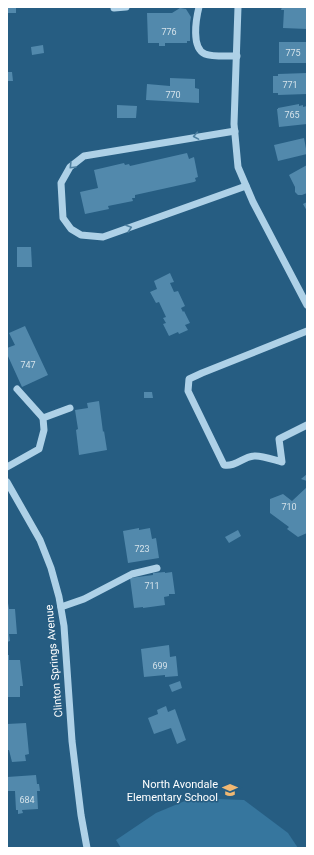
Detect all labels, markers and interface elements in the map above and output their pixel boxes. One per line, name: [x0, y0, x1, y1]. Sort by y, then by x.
house number: 776: [161, 27, 177, 37]
house number: 775: [285, 48, 301, 58]
house number: 771: [282, 80, 298, 90]
house number: 770: [165, 90, 181, 100]
house number: 765: [284, 110, 300, 120]
one-way arrow: [193, 132, 200, 140]
one-way arrow: [69, 162, 77, 169]
one-way arrow: [126, 224, 133, 232]
house number: 747: [20, 360, 36, 370]
house number: 710: [281, 502, 297, 512]
house number: 723: [134, 544, 150, 554]
house number: 711: [144, 581, 160, 591]
street label: Clinton Springs Avenue: [43, 604, 65, 718]
house number: 699: [152, 661, 168, 671]
place label: North Avondale Elementary School: [127, 778, 218, 804]
school or university icon: North Avondale Elementary School: [221, 781, 239, 799]
house number: 684: [19, 795, 35, 805]

